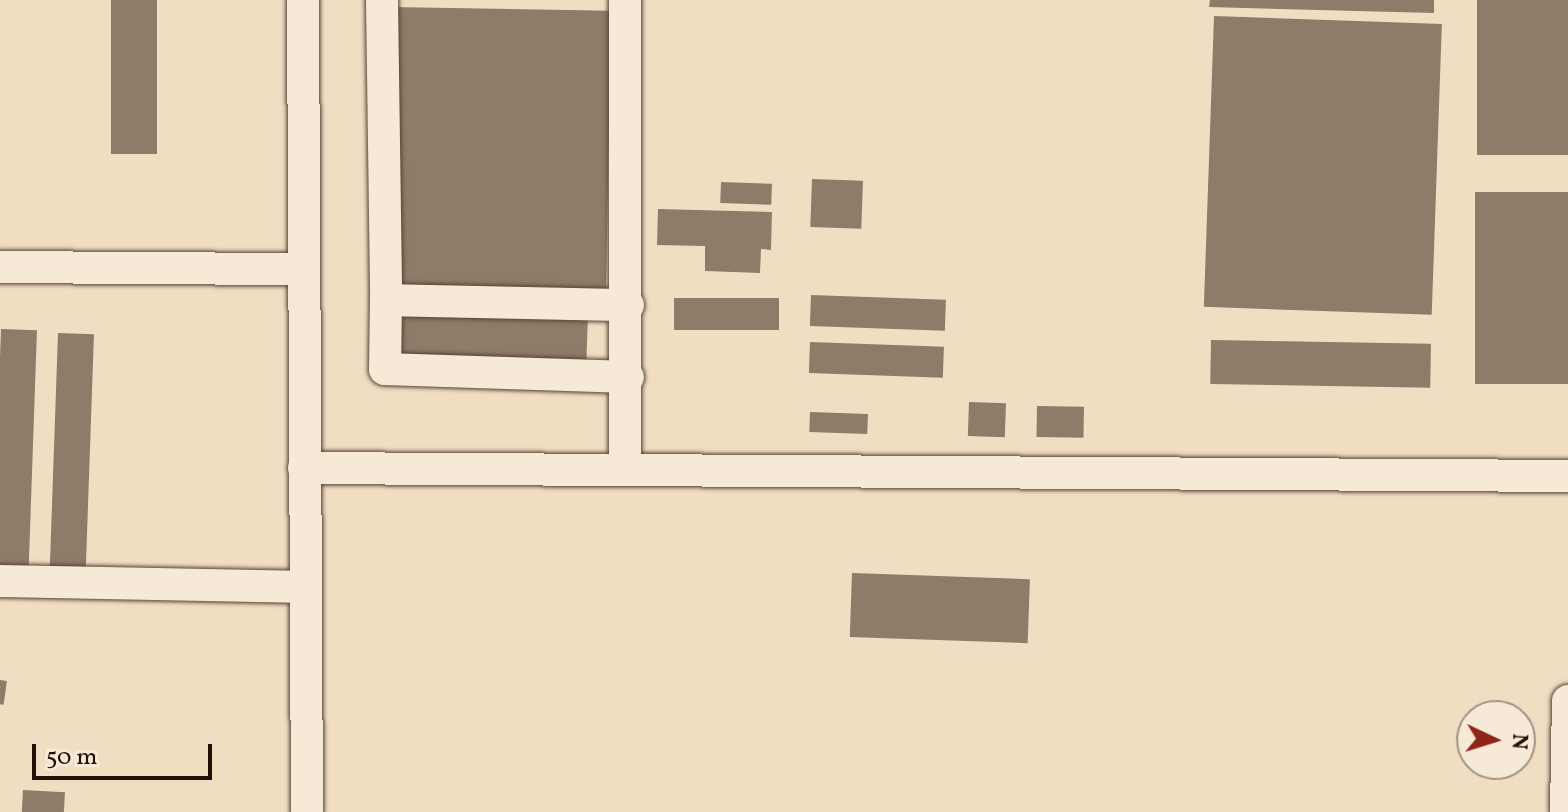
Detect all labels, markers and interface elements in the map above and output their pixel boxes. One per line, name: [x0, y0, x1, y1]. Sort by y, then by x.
north arrow: [1456, 700, 1536, 780]
scale bar: [36, 728, 216, 778]
text: N: [1502, 733, 1534, 751]
text: 50 m: [46, 741, 98, 775]

